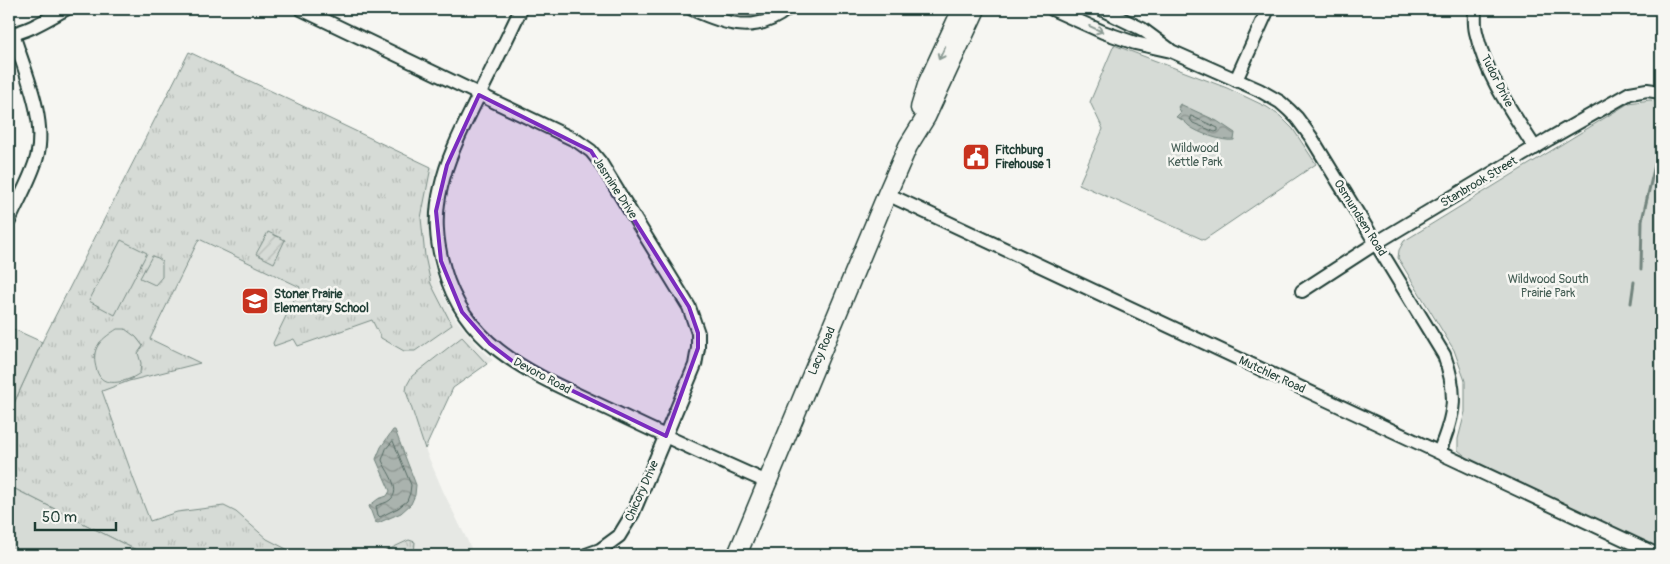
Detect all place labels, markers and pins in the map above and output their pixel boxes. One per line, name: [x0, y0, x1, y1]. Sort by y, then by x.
public building icon: Fitchburg Firehouse 1: [961, 142, 991, 172]
place label: Fitchburg Firehouse 1: [995, 143, 1051, 172]
school or university icon: Stoner Prairie Elementary School: [240, 286, 270, 316]
place label: Stoner Prairie Elementary School: [274, 287, 369, 316]

